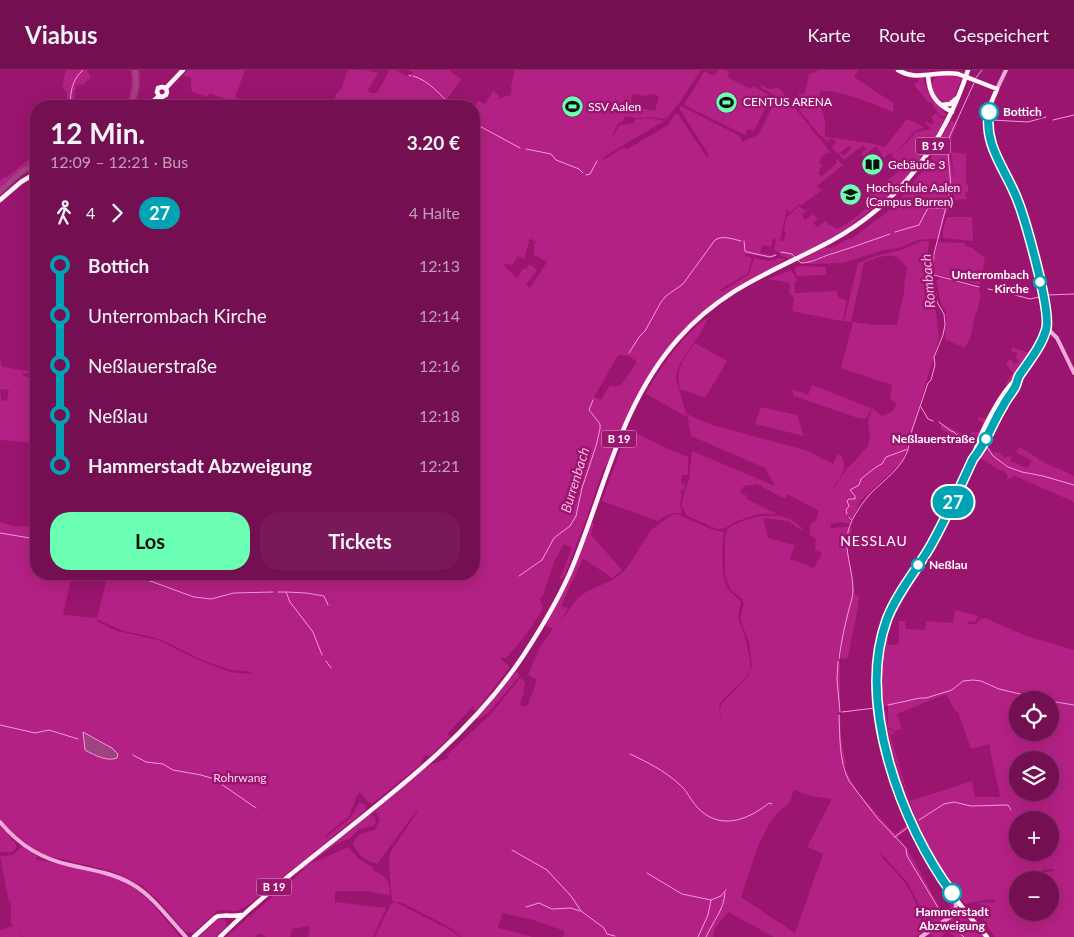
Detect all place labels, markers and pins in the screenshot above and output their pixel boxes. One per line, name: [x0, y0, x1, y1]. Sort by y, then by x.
sports icon: CENTUS ARENA: [715, 90, 739, 114]
place label: CENTUS ARENA: [743, 94, 833, 109]
sports icon: SSV Aalen: [560, 95, 584, 119]
place label: SSV Aalen: [588, 99, 641, 114]
marker: Bottich: [979, 102, 999, 122]
place label: Bottich: [1003, 104, 1042, 119]
library icon: Gebäude 3: [860, 153, 884, 177]
place label: Gebäude 3: [888, 157, 946, 172]
place label: Hochschule Aalen (Campus Burren): [866, 180, 960, 209]
school or university icon: Hochschule Aalen (Campus Burren): [838, 183, 862, 207]
place label: Unterrombach Kirche: [952, 267, 1030, 296]
marker: Unterrombach Kirche: [1033, 275, 1047, 289]
place label: Neßlauerstraße: [892, 431, 976, 446]
marker: Neßlauerstraße: [979, 432, 993, 446]
place label: Neßlau: [929, 557, 968, 572]
marker: Neßlau: [911, 558, 925, 572]
marker: Hammerstadt Abzweigung: [942, 883, 962, 903]
place label: Hammerstadt Abzweigung: [915, 904, 989, 933]

